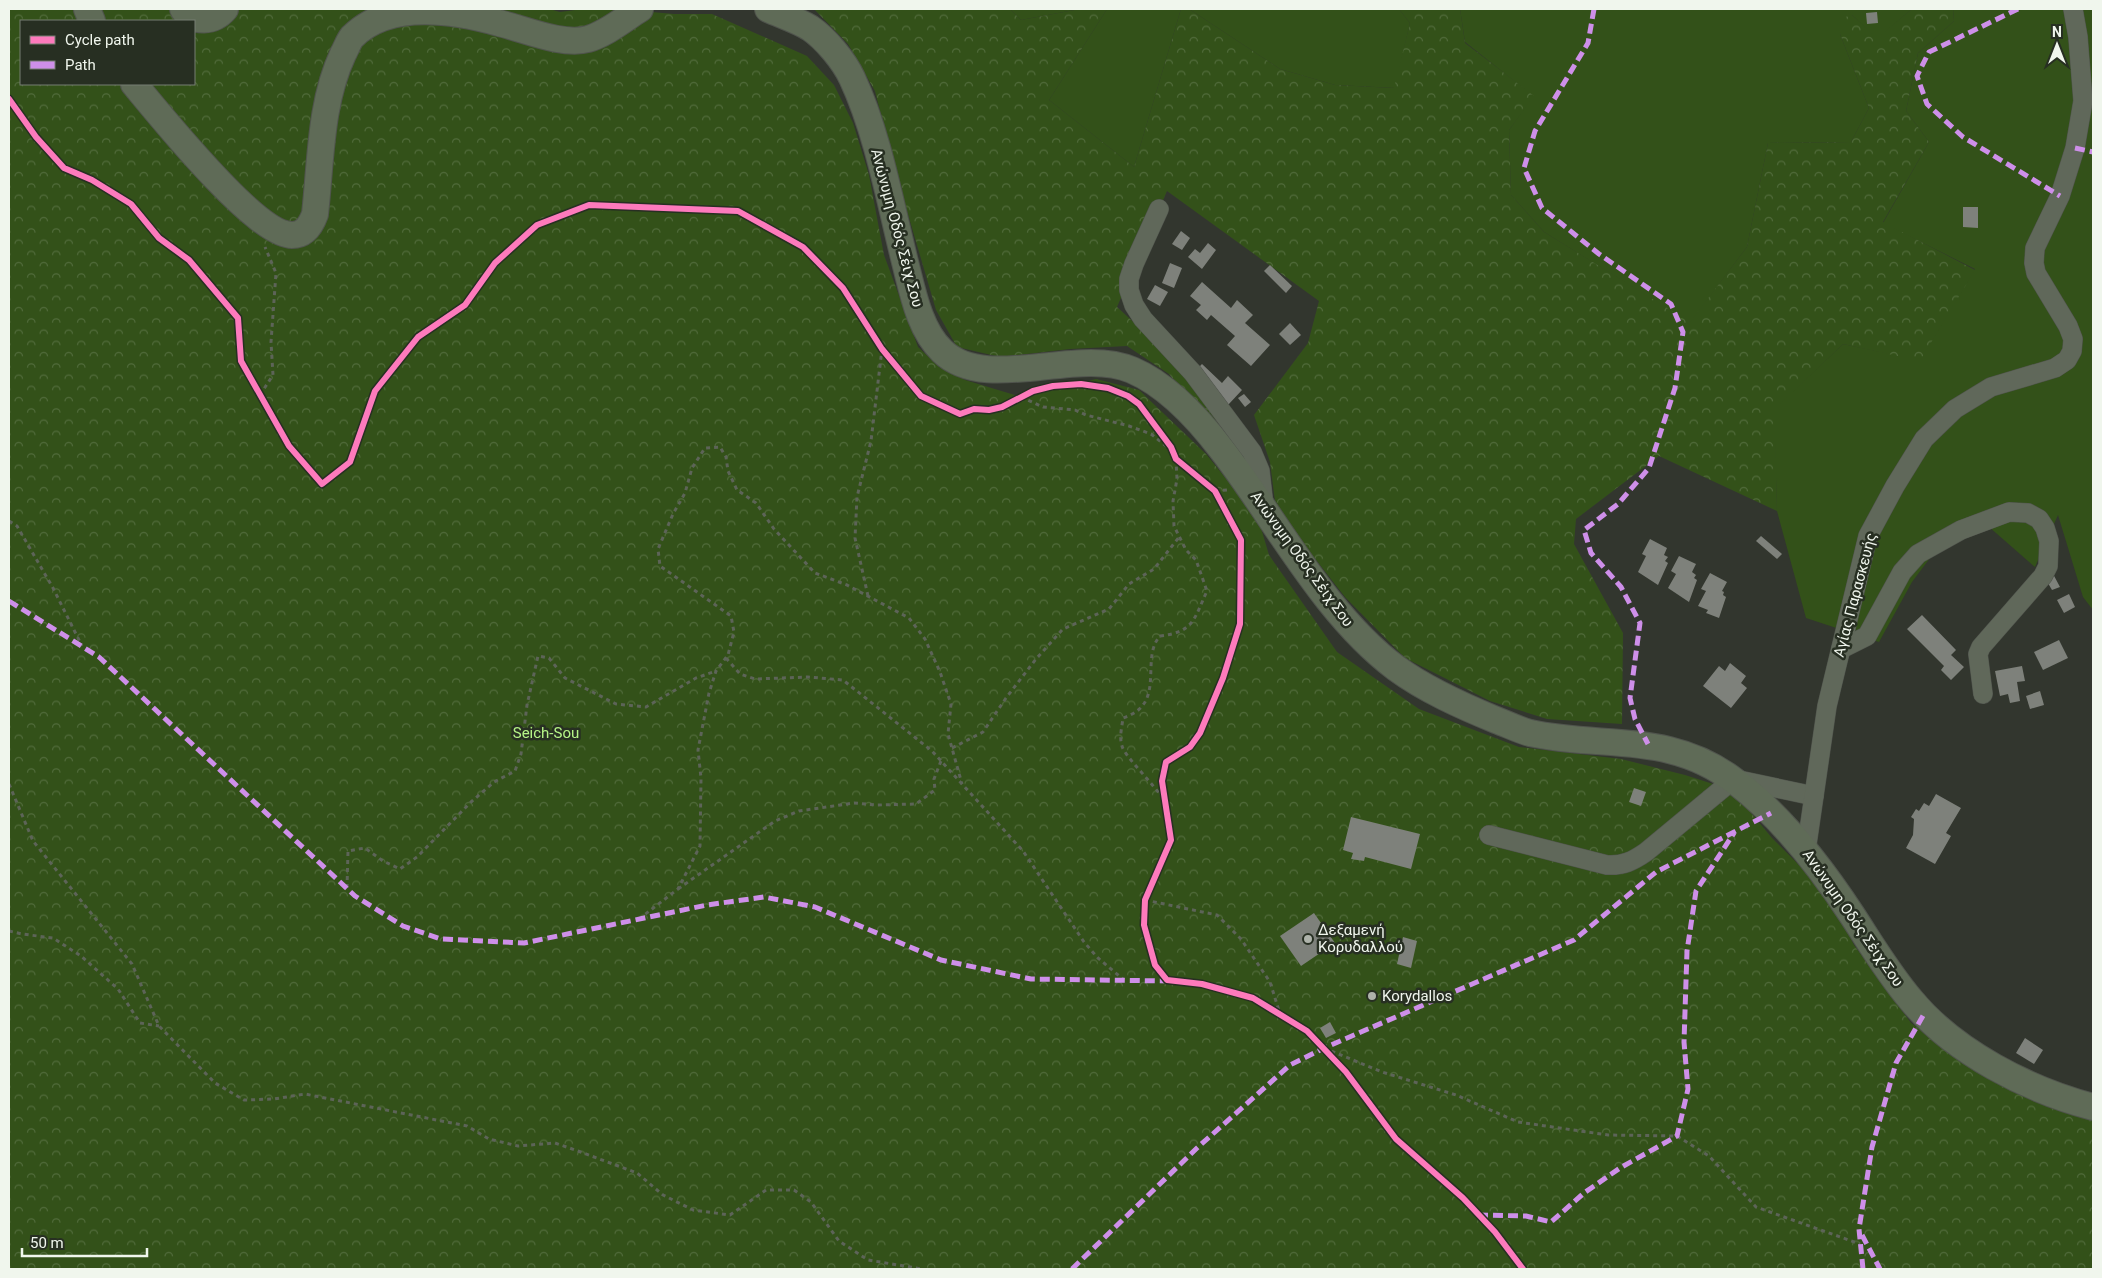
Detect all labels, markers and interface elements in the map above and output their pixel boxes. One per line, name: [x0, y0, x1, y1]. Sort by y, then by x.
legend: [20, 20, 195, 85]
north arrow: [2032, 20, 2082, 70]
text: N: [2052, 24, 2062, 40]
text: Cycle path: [65, 31, 135, 49]
text: Path: [65, 56, 96, 74]
street label: Ανώνυμη Οδός Σέιχ Σου: [867, 147, 927, 309]
street label: Ανώνυμη Οδός Σέιχ Σου: [1247, 488, 1357, 630]
street label: Αγίας Παρασκευής: [1830, 531, 1880, 659]
park label: Seich-Sou: [513, 724, 579, 742]
street label: Ανώνυμη Οδός Σέιχ Σου: [1799, 846, 1907, 990]
place label: Δεξαμενή Κορυδαλλού: [1318, 921, 1403, 956]
marker: Δεξαμενή Κορυδαλλού: [1302, 933, 1314, 945]
place label: Korydallos: [1382, 987, 1452, 1005]
marker: Korydallos: [1366, 990, 1378, 1002]
scale bar: [22, 1226, 148, 1258]
text: 50 m: [30, 1234, 64, 1252]

